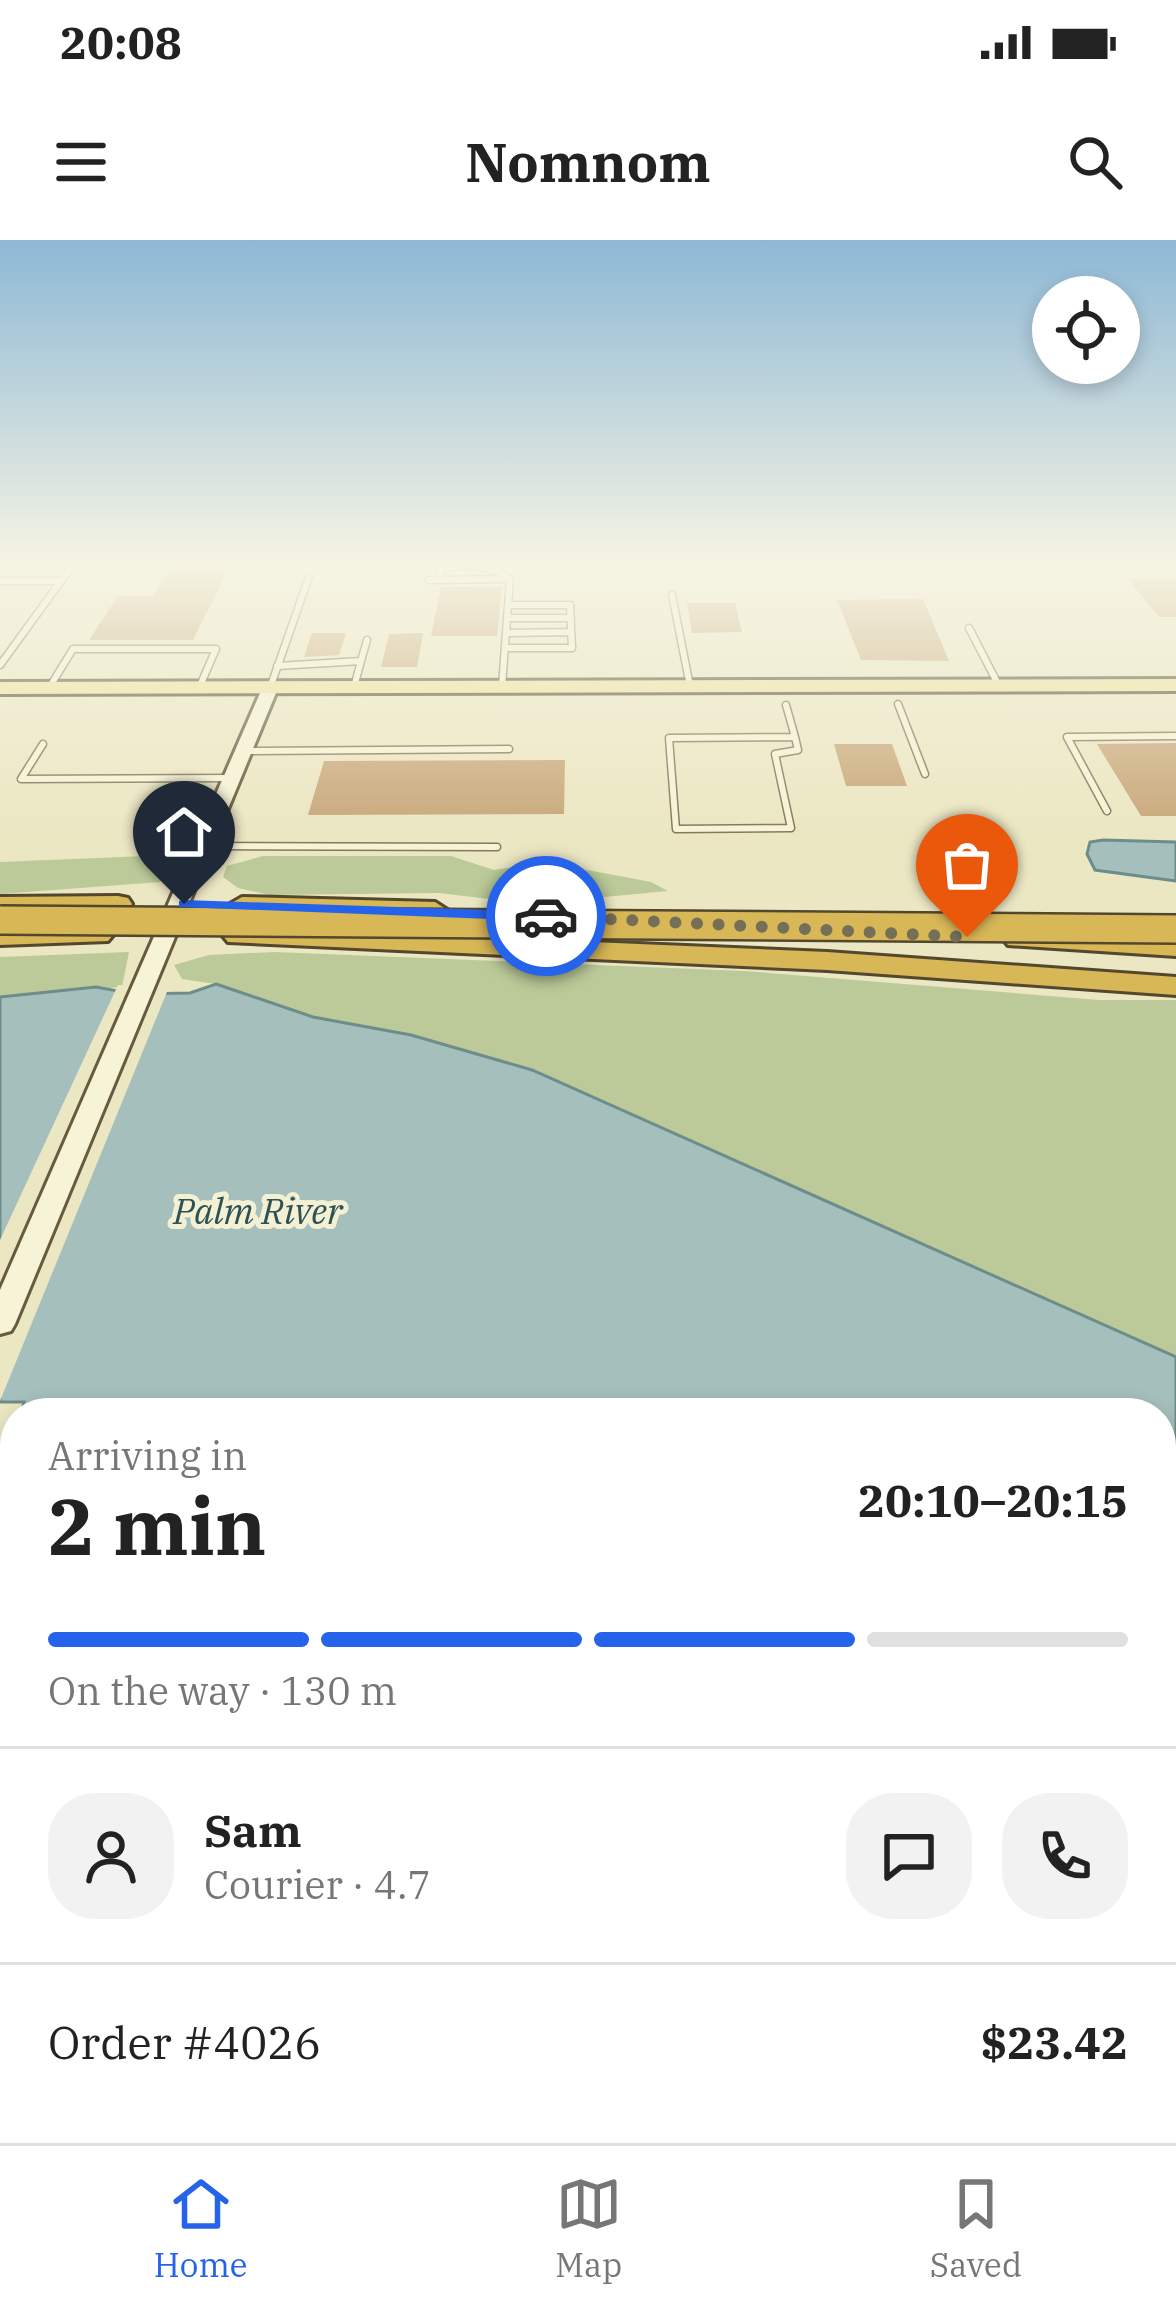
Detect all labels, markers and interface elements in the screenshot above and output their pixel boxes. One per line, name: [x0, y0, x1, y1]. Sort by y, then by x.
text: 20:08: [60, 13, 182, 71]
text: Nomnom: [465, 127, 711, 197]
icon: menu: [48, 129, 114, 195]
icon: search: [1062, 129, 1128, 195]
map controls: [1032, 276, 1140, 384]
button: locate: [1032, 276, 1140, 384]
pin: [133, 781, 235, 904]
icon: home: [151, 799, 217, 865]
pin: [916, 814, 1018, 937]
icon: bag: [934, 832, 1000, 898]
courier: [486, 856, 606, 976]
icon: car: [513, 883, 579, 949]
water label: Palm River: [172, 1187, 344, 1234]
text: Arriving in: [48, 1430, 247, 1481]
text: 20:10–20:15: [858, 1471, 1128, 1529]
text: 2 min: [48, 1475, 266, 1576]
text: On the way · 130 m: [48, 1665, 397, 1716]
button: person: [48, 1793, 174, 1919]
button: chat: [846, 1793, 972, 1919]
button: phone: [1002, 1793, 1128, 1919]
text: Sam: [204, 1801, 302, 1859]
text: Courier · 4.7: [204, 1859, 431, 1910]
text: Order #4026: [48, 2013, 321, 2071]
text: $23.42: [981, 2013, 1128, 2071]
tab: Home: [154, 2171, 248, 2286]
tab: Map: [555, 2171, 622, 2286]
tab: Saved: [930, 2171, 1022, 2286]

